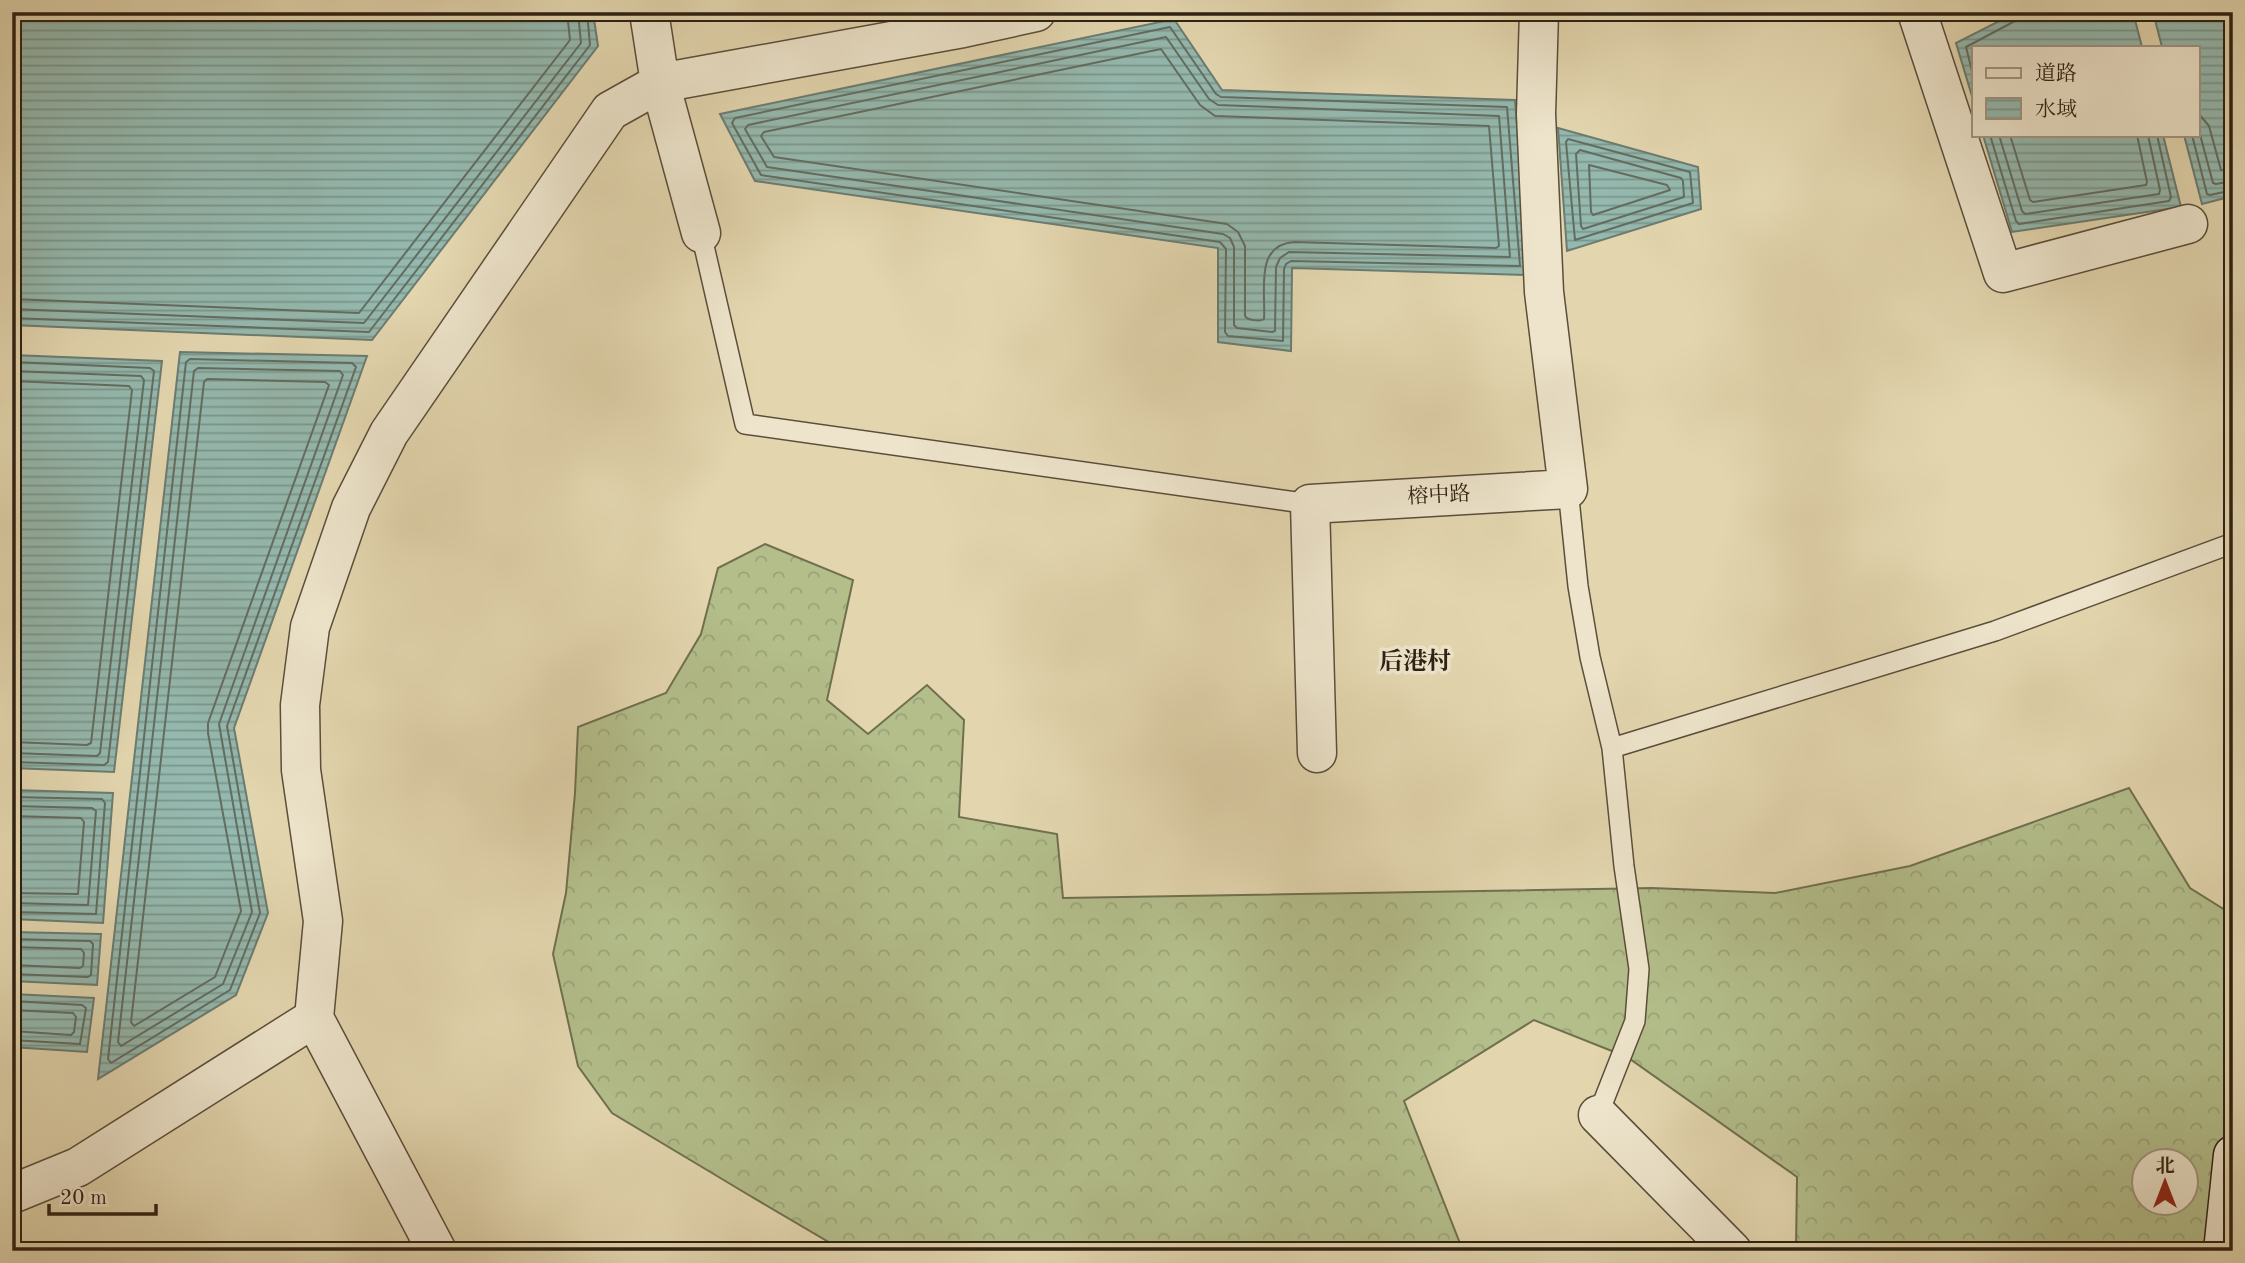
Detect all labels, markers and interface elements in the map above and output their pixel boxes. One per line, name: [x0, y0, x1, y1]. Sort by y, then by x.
legend: [1972, 46, 2200, 136]
text: 道路: [2035, 62, 2077, 85]
text: 水域: [2035, 98, 2077, 121]
street label: 榕中路: [1407, 482, 1471, 508]
district label: 后港村: [1379, 648, 1451, 675]
north arrow: [2130, 1148, 2200, 1218]
text: 北: [2155, 1156, 2175, 1177]
scale bar: [49, 1172, 156, 1216]
text: 20 m: [60, 1188, 107, 1209]

